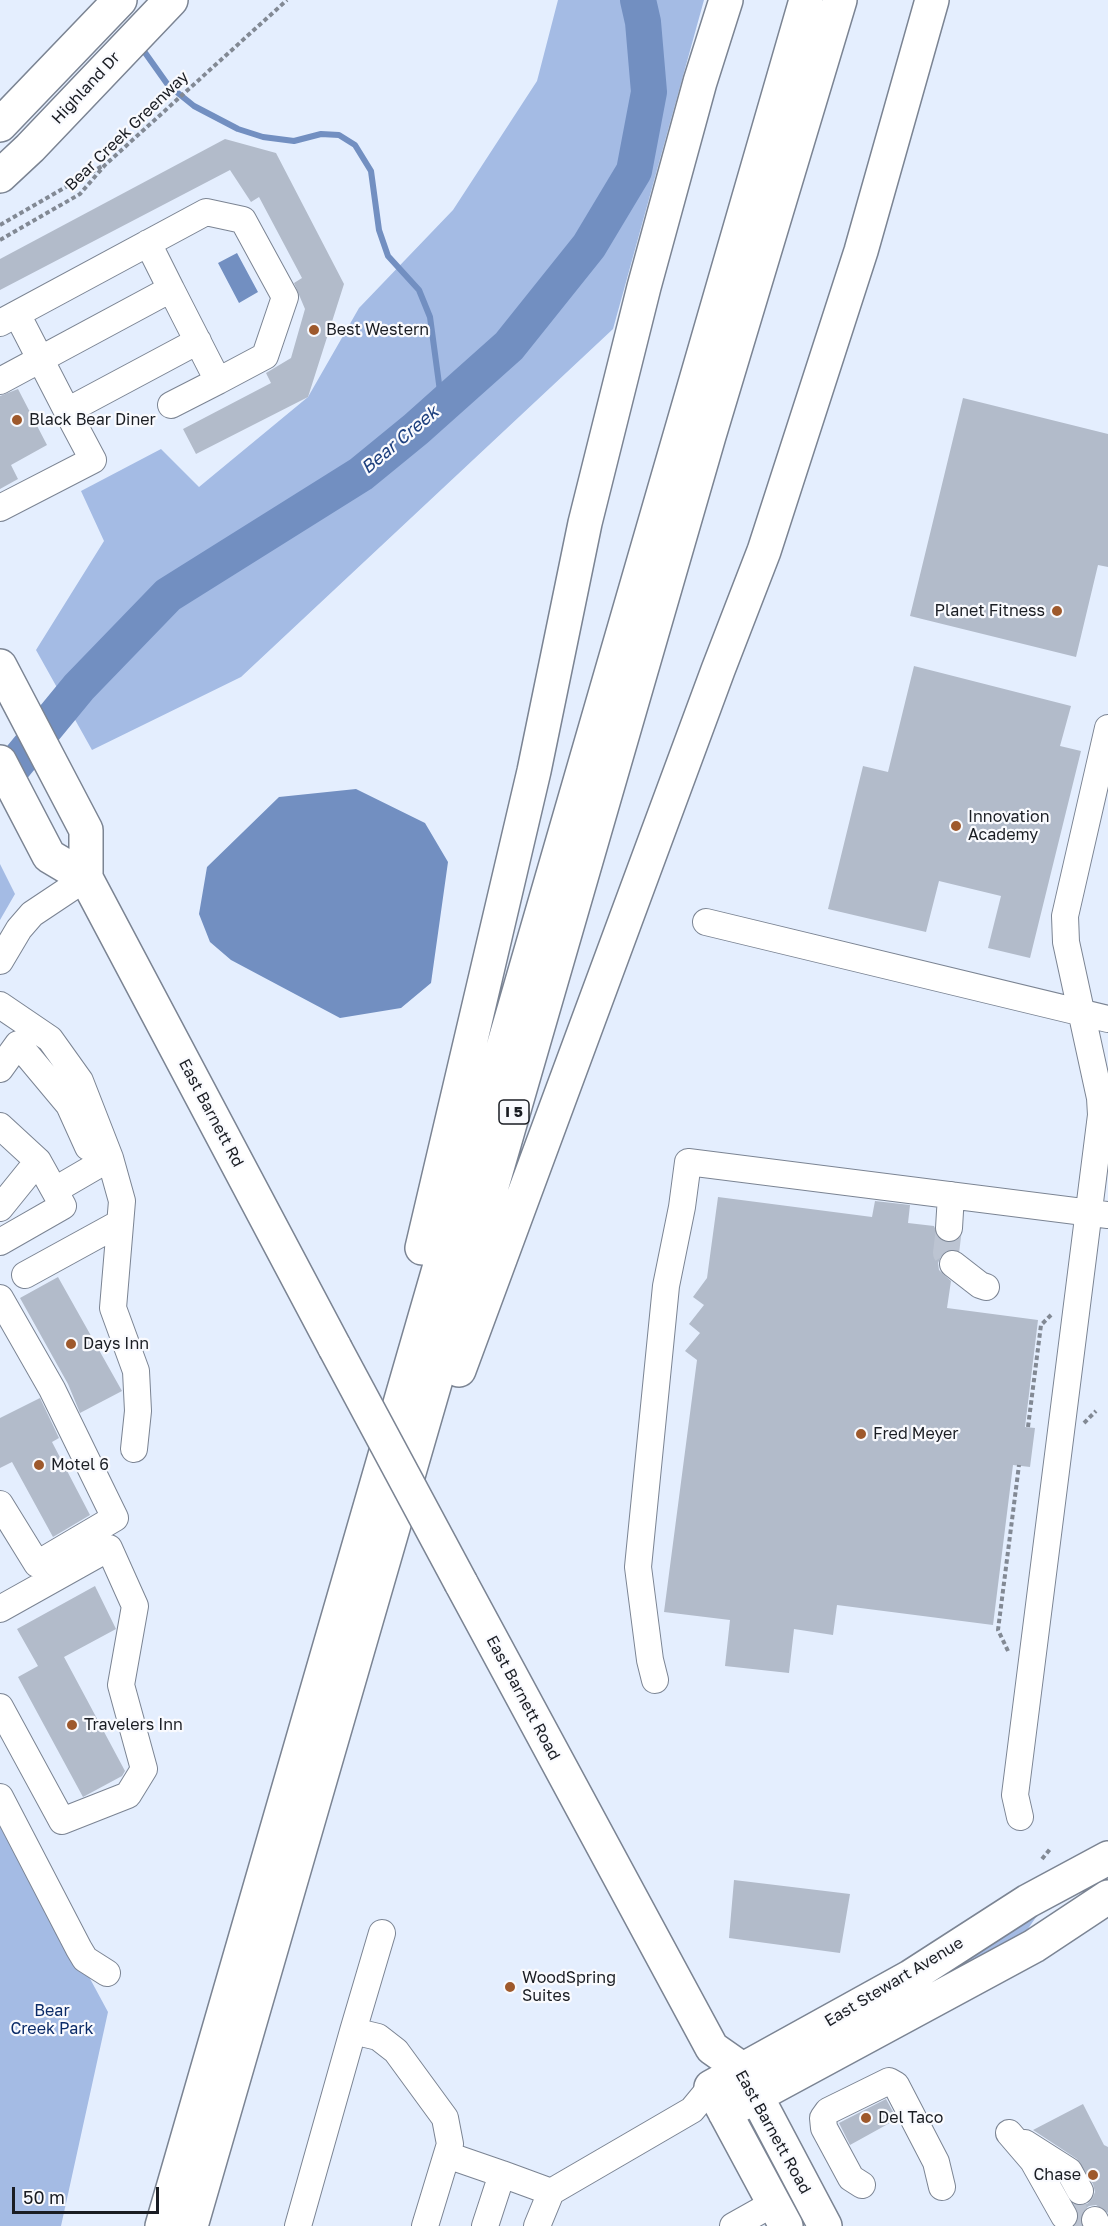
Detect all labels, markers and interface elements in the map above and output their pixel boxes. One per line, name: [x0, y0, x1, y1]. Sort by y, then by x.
street label: Highland Dr: [48, 48, 124, 128]
street label: Bear Creek Greenway: [61, 67, 193, 195]
place label: Best Western: [326, 320, 429, 340]
marker: Best Western: [307, 323, 321, 337]
water label: Bear Creek: [357, 401, 443, 479]
place label: Black Bear Diner: [29, 410, 156, 430]
marker: Black Bear Diner: [10, 413, 24, 427]
place label: Planet Fitness: [935, 601, 1045, 621]
marker: Planet Fitness: [1050, 604, 1064, 618]
place label: Innovation Academy: [968, 807, 1049, 845]
marker: Innovation Academy: [949, 819, 963, 833]
street label: East Barnett Rd: [174, 1056, 248, 1170]
road number: I 5: [499, 1100, 529, 1124]
place label: Days Inn: [83, 1334, 149, 1354]
marker: Days Inn: [64, 1337, 78, 1351]
place label: Fred Meyer: [873, 1424, 959, 1444]
marker: Fred Meyer: [854, 1427, 868, 1441]
place label: Motel 6: [51, 1455, 109, 1475]
marker: Motel 6: [32, 1458, 46, 1472]
street label: East Barnett Road: [482, 1632, 564, 1764]
place label: Travelers Inn: [84, 1715, 183, 1735]
marker: Travelers Inn: [65, 1718, 79, 1732]
street label: East Stewart Avenue: [821, 1933, 967, 2031]
place label: WoodSpring Suites: [522, 1968, 616, 2006]
marker: WoodSpring Suites: [503, 1980, 517, 1994]
park label: Bear Creek Park: [10, 2001, 94, 2039]
street label: East Barnett Road: [731, 2067, 815, 2197]
place label: Del Taco: [878, 2108, 943, 2128]
marker: Del Taco: [859, 2111, 873, 2125]
place label: Chase: [1033, 2165, 1081, 2185]
marker: Chase: [1086, 2168, 1100, 2182]
scale bar: [15, 2175, 162, 2213]
text: 50 m: [23, 2186, 65, 2208]

